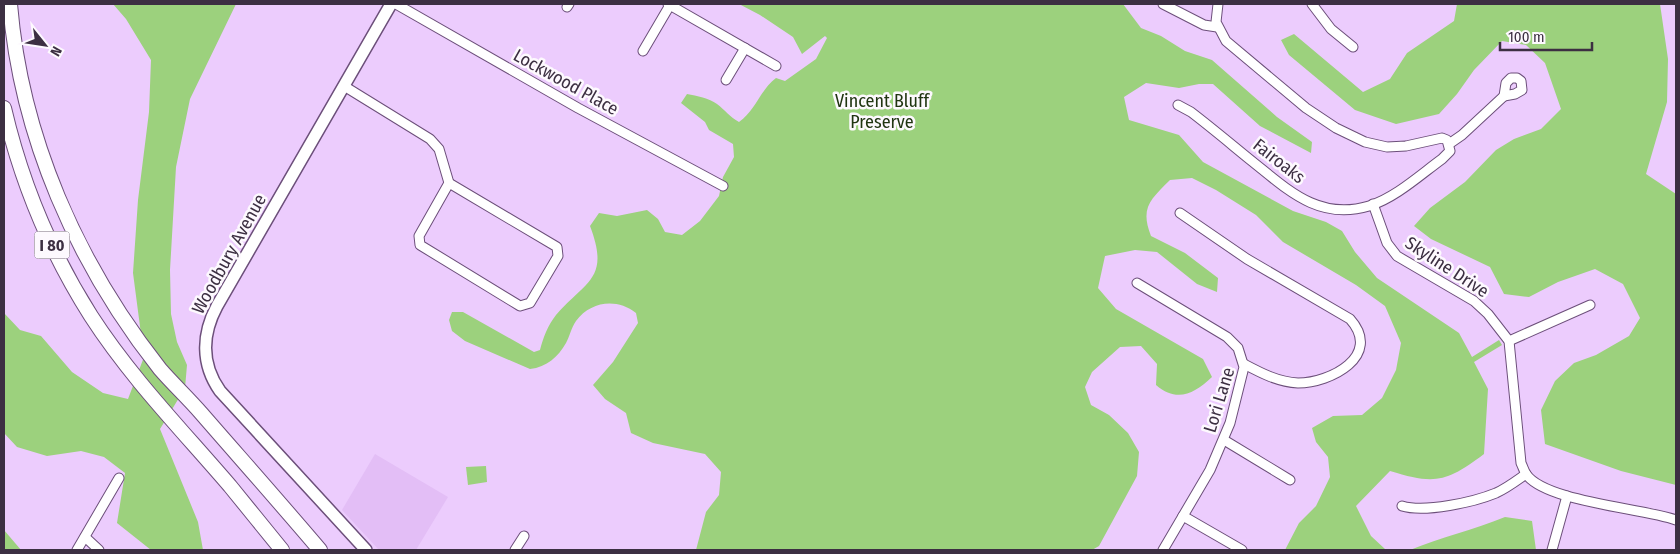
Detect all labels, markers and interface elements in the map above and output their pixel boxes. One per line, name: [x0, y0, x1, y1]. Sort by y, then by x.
north arrow: [20, 20, 70, 70]
scale bar: [1500, 20, 1592, 52]
text: 100 m: [1508, 28, 1545, 46]
text: N: [46, 43, 65, 59]
street label: Lockwood Place: [510, 44, 622, 120]
park label: Vincent Bluff Preserve: [835, 90, 931, 133]
street label: Fairoaks: [1249, 134, 1310, 188]
street label: Woodbury Avenue: [187, 190, 271, 318]
road number: I 80: [34, 232, 70, 258]
street label: Skyline Drive: [1401, 232, 1493, 302]
street label: Lori Lane: [1199, 365, 1239, 435]

